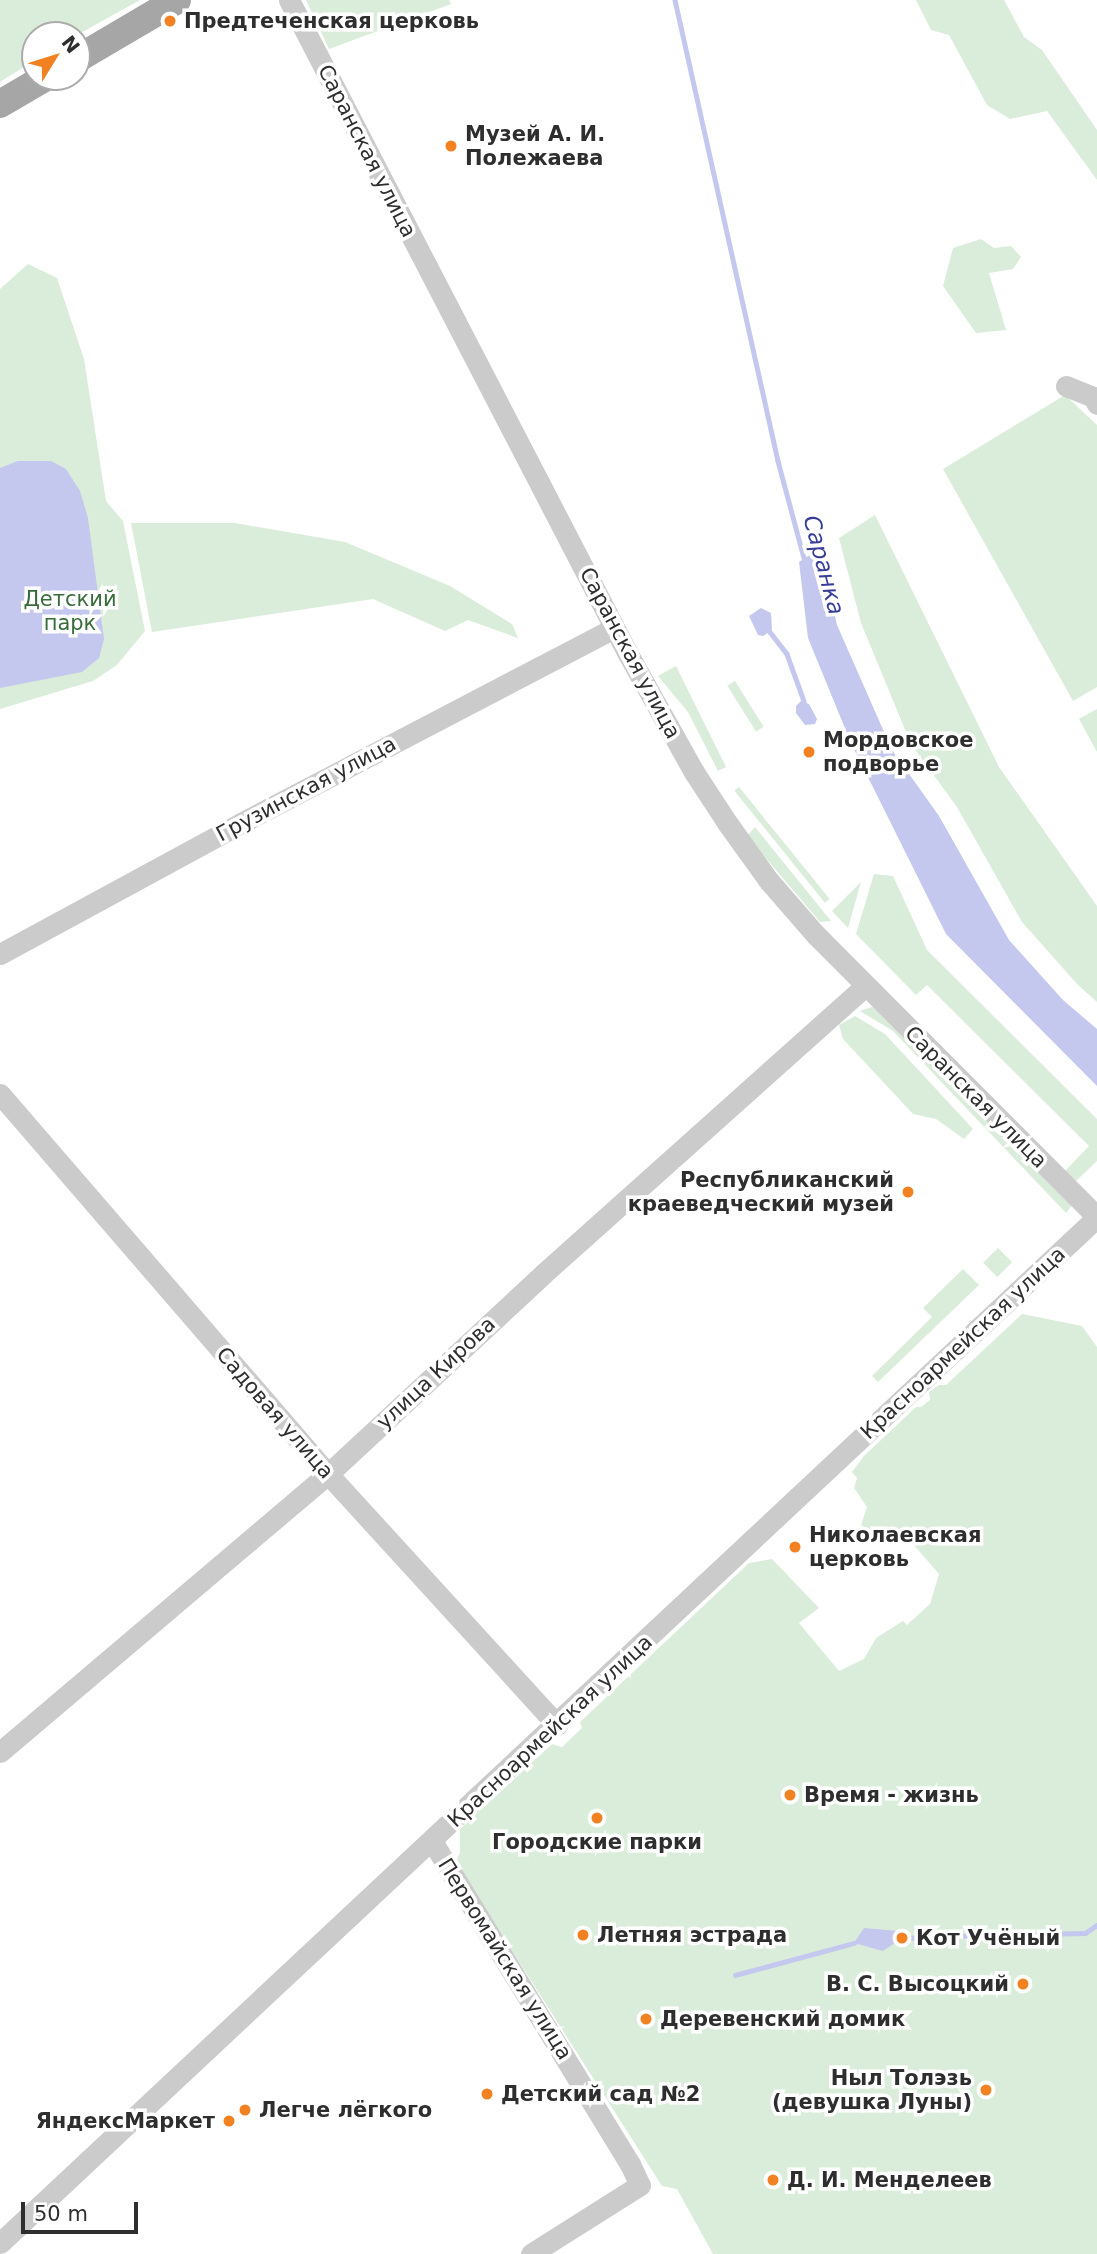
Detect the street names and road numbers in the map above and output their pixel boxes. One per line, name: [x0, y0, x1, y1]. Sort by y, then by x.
street label: Саранская улица: [313, 60, 421, 242]
street label: Саранская улица: [574, 563, 686, 743]
street label: Грузинская улица: [212, 731, 400, 847]
street label: Саранская улица: [900, 1021, 1052, 1173]
street label: Красноармейская улица: [855, 1241, 1071, 1445]
street label: улица Кирова: [371, 1312, 501, 1434]
street label: Садовая улица: [211, 1342, 339, 1484]
street label: Красноармейская улица: [442, 1629, 658, 1833]
street label: Первомайская улица: [433, 1854, 577, 2064]

